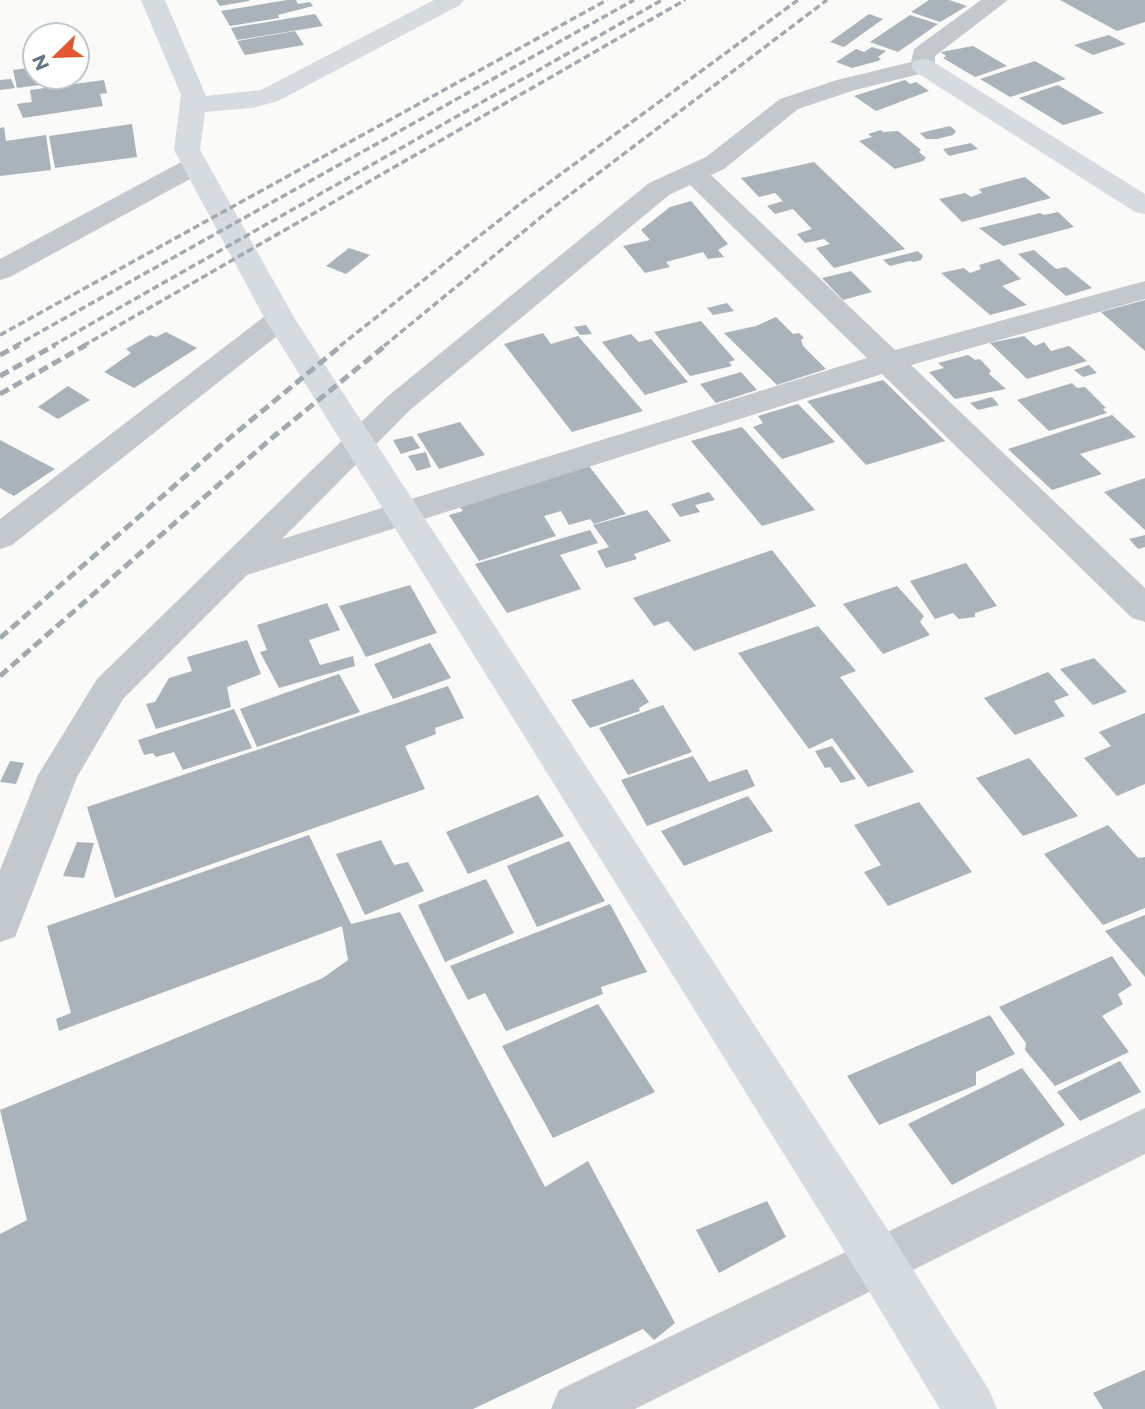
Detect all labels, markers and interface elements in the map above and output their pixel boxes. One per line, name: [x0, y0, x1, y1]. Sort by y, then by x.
north arrow: [21, 21, 91, 91]
text: N: [27, 51, 54, 74]

